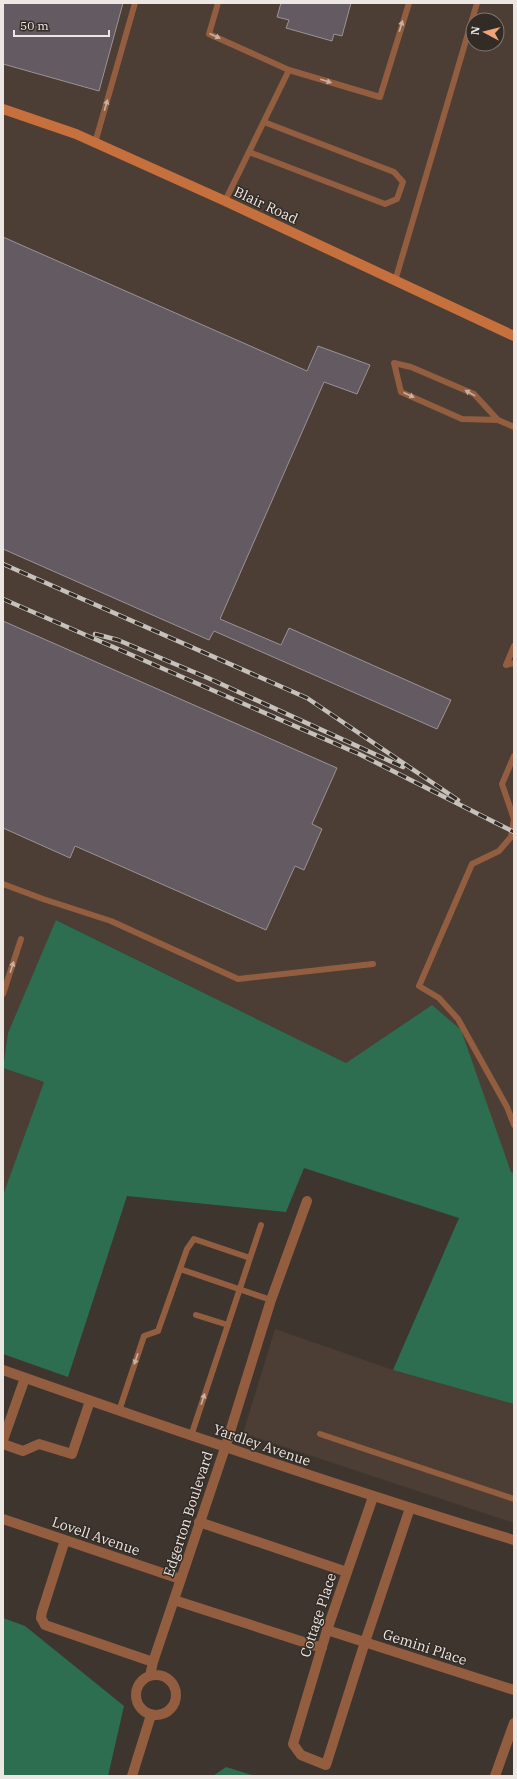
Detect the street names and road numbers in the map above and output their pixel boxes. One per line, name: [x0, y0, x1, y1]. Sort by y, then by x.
street label: Blair Road: [231, 182, 301, 228]
street label: Yardley Avenue: [211, 1420, 313, 1470]
street label: Edgerton Boulevard: [159, 1448, 217, 1579]
street label: Lovell Avenue: [50, 1513, 142, 1559]
street label: Cottage Place: [296, 1571, 340, 1659]
street label: Gemini Place: [381, 1625, 469, 1669]

